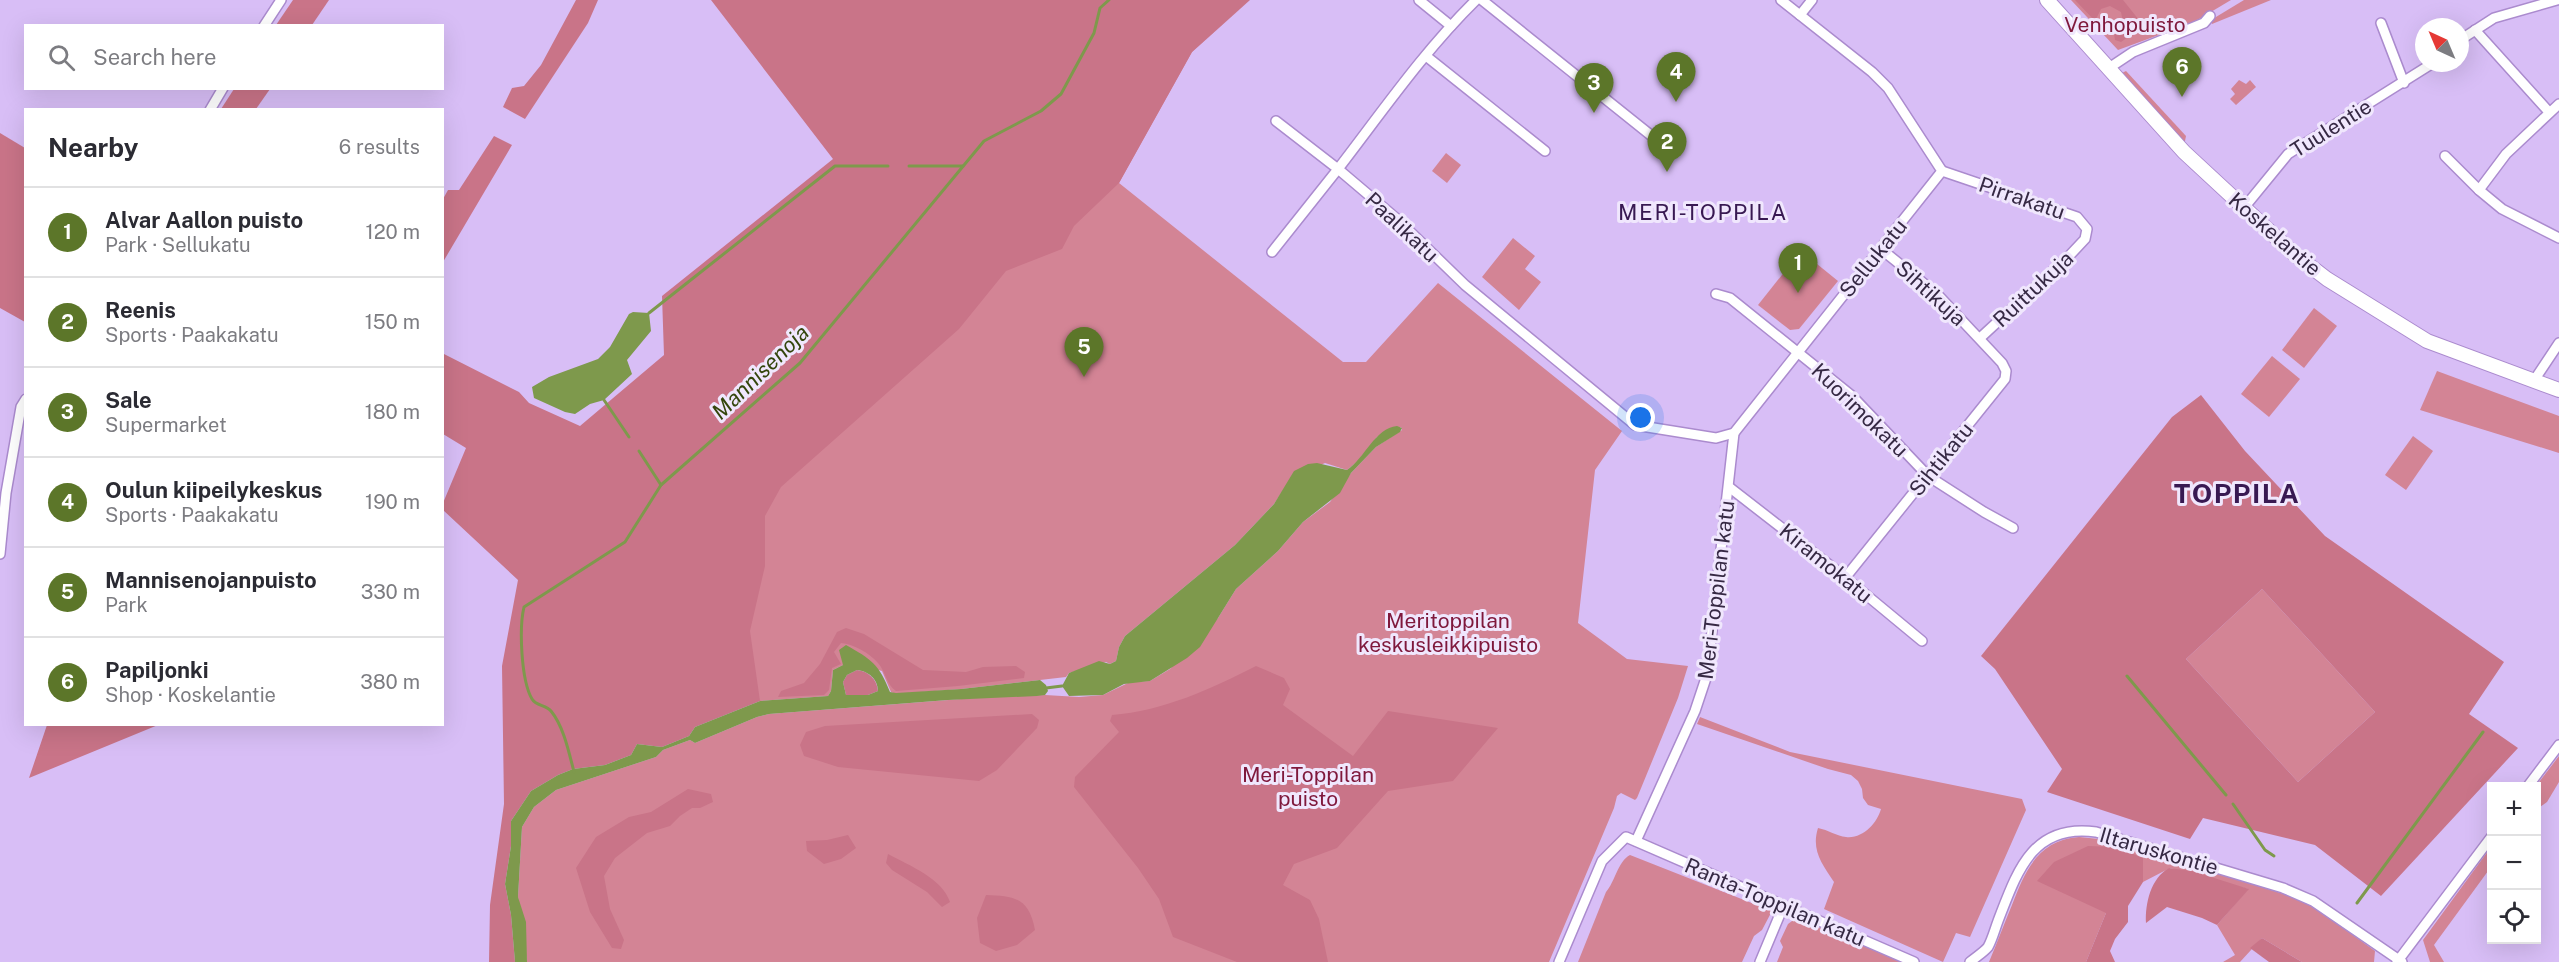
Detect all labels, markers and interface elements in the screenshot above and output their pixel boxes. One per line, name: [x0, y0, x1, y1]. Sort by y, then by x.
park label: Venhopuisto: [2064, 12, 2186, 37]
north arrow: [2415, 18, 2469, 72]
search box: [24, 24, 444, 90]
icon: search: [45, 41, 78, 74]
text: Search here: [93, 44, 217, 70]
pin: 6: [2162, 48, 2202, 97]
pin: 4: [1656, 52, 1696, 102]
pin: 3: [1574, 63, 1614, 113]
street label: Tuulentie: [2286, 93, 2376, 163]
pin: 2: [1648, 122, 1686, 172]
text: Nearby: [48, 132, 138, 163]
text: 6 results: [339, 135, 420, 159]
street label: Pirrakatu: [1976, 172, 2068, 224]
street label: Paalikatu: [1360, 187, 1444, 267]
street label: Koskelantie: [2224, 187, 2326, 281]
district label: MERI-TOPPILA: [1618, 199, 1788, 225]
text: Alvar Aallon puisto: [105, 207, 303, 233]
street label: Sellukatu: [1834, 214, 1912, 302]
text: 1: [63, 220, 72, 244]
text: 120 m: [366, 220, 420, 244]
text: Park · Sellukatu: [105, 233, 251, 257]
pin: 1: [1778, 244, 1818, 293]
street label: Ruittukuja: [1988, 246, 2078, 332]
street label: Sihtikuja: [1891, 255, 1971, 331]
text: Reenis: [105, 297, 176, 323]
text: 2: [61, 310, 74, 334]
text: 150 m: [365, 310, 420, 334]
water label: Mannisenoja: [706, 319, 814, 425]
text: Sports · Paakakatu: [105, 323, 279, 347]
pin: 5: [1064, 328, 1104, 377]
street label: Kuorimokatu: [1807, 358, 1913, 462]
text: Sale: [105, 387, 152, 413]
text: 3: [61, 400, 74, 424]
text: 180 m: [365, 400, 420, 424]
your location: [1626, 403, 1655, 432]
text: Supermarket: [105, 413, 227, 437]
street label: Sihtikatu: [1904, 417, 1978, 501]
text: Oulun kiipeilykeskus: [105, 477, 322, 503]
district label: TOPPILA: [2174, 477, 2300, 509]
text: 4: [61, 490, 74, 514]
text: 190 m: [365, 490, 420, 514]
street label: Meri-Toppilan katu: [1693, 499, 1739, 681]
text: Sports · Paakakatu: [105, 503, 279, 527]
street label: Kiramokatu: [1775, 518, 1877, 608]
text: Mannisenojanpuisto: [105, 567, 317, 593]
text: 5: [61, 580, 74, 604]
text: 330 m: [361, 580, 420, 604]
text: Park: [105, 593, 148, 617]
park label: Meritoppilan keskusleikkipuisto: [1358, 608, 1538, 657]
text: Papiljonki: [105, 657, 209, 683]
text: 6: [61, 670, 74, 694]
text: 380 m: [360, 670, 420, 694]
text: Shop · Koskelantie: [105, 683, 276, 707]
park label: Meri-Toppilan puisto: [1242, 762, 1374, 811]
map controls: [2487, 782, 2541, 944]
button: +: [2487, 782, 2541, 836]
street label: Iltaruskontie: [2097, 822, 2221, 880]
button: −: [2487, 836, 2541, 890]
street label: Ranta-Toppilan katu: [1681, 853, 1869, 951]
button: locate: [2487, 890, 2541, 944]

